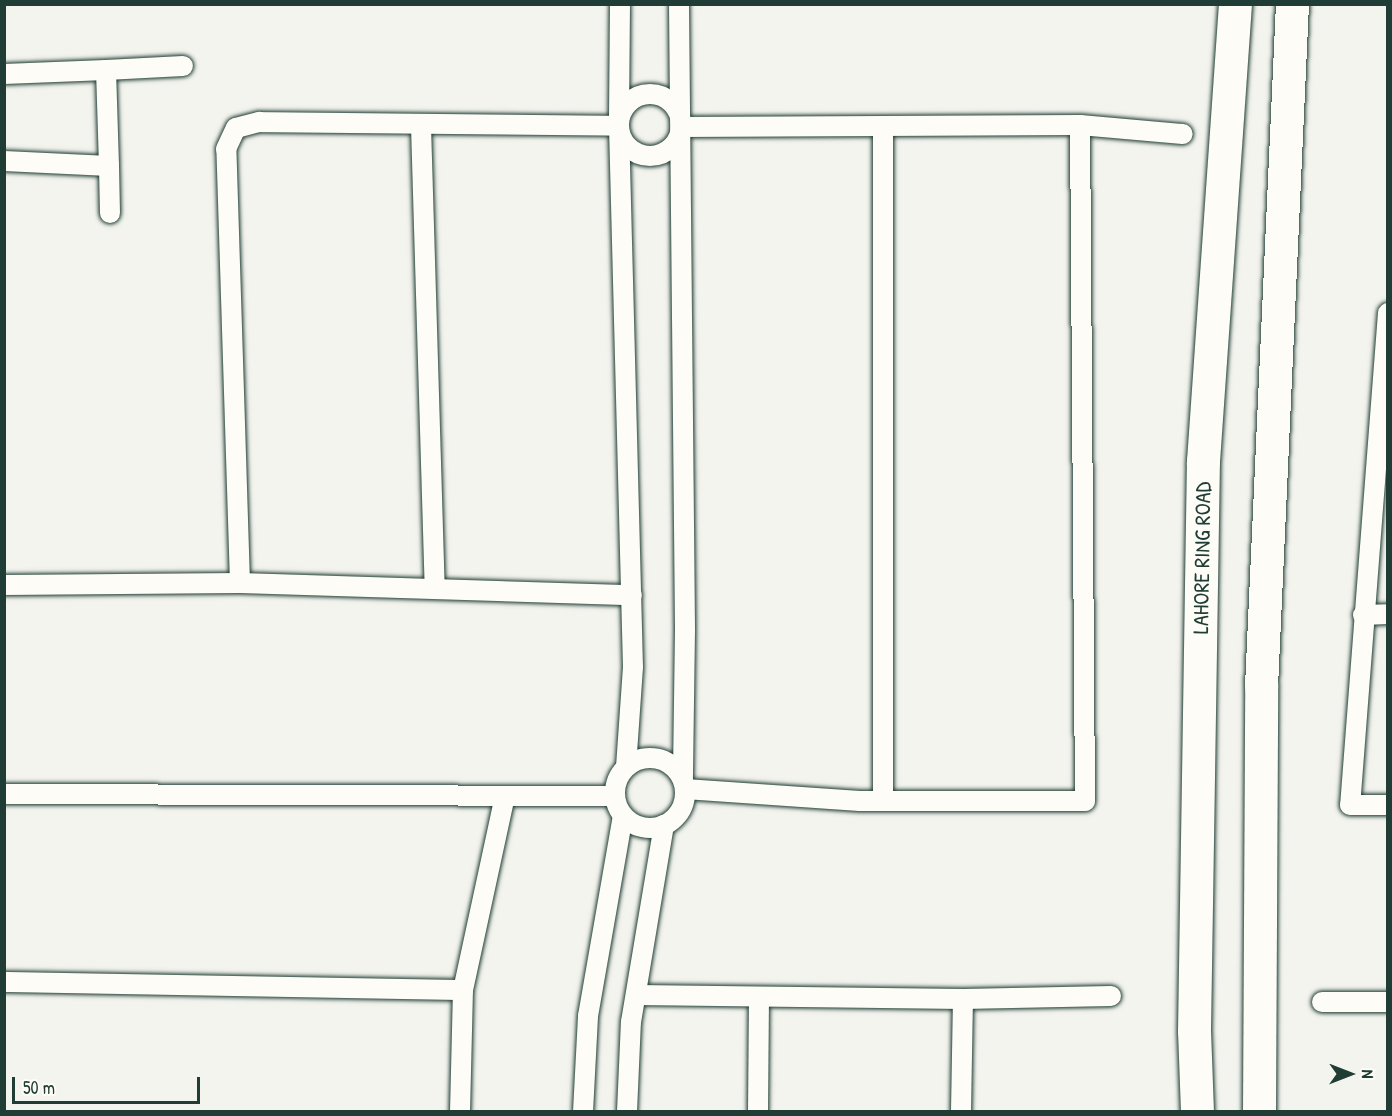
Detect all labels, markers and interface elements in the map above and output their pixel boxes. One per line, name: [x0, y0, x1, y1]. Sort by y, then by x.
street label: LAHORE RING ROAD: [1187, 482, 1217, 634]
north arrow: [1320, 1044, 1380, 1104]
scale bar: [15, 1065, 202, 1103]
text: N: [1357, 1070, 1379, 1078]
text: 50 m: [23, 1075, 55, 1100]

